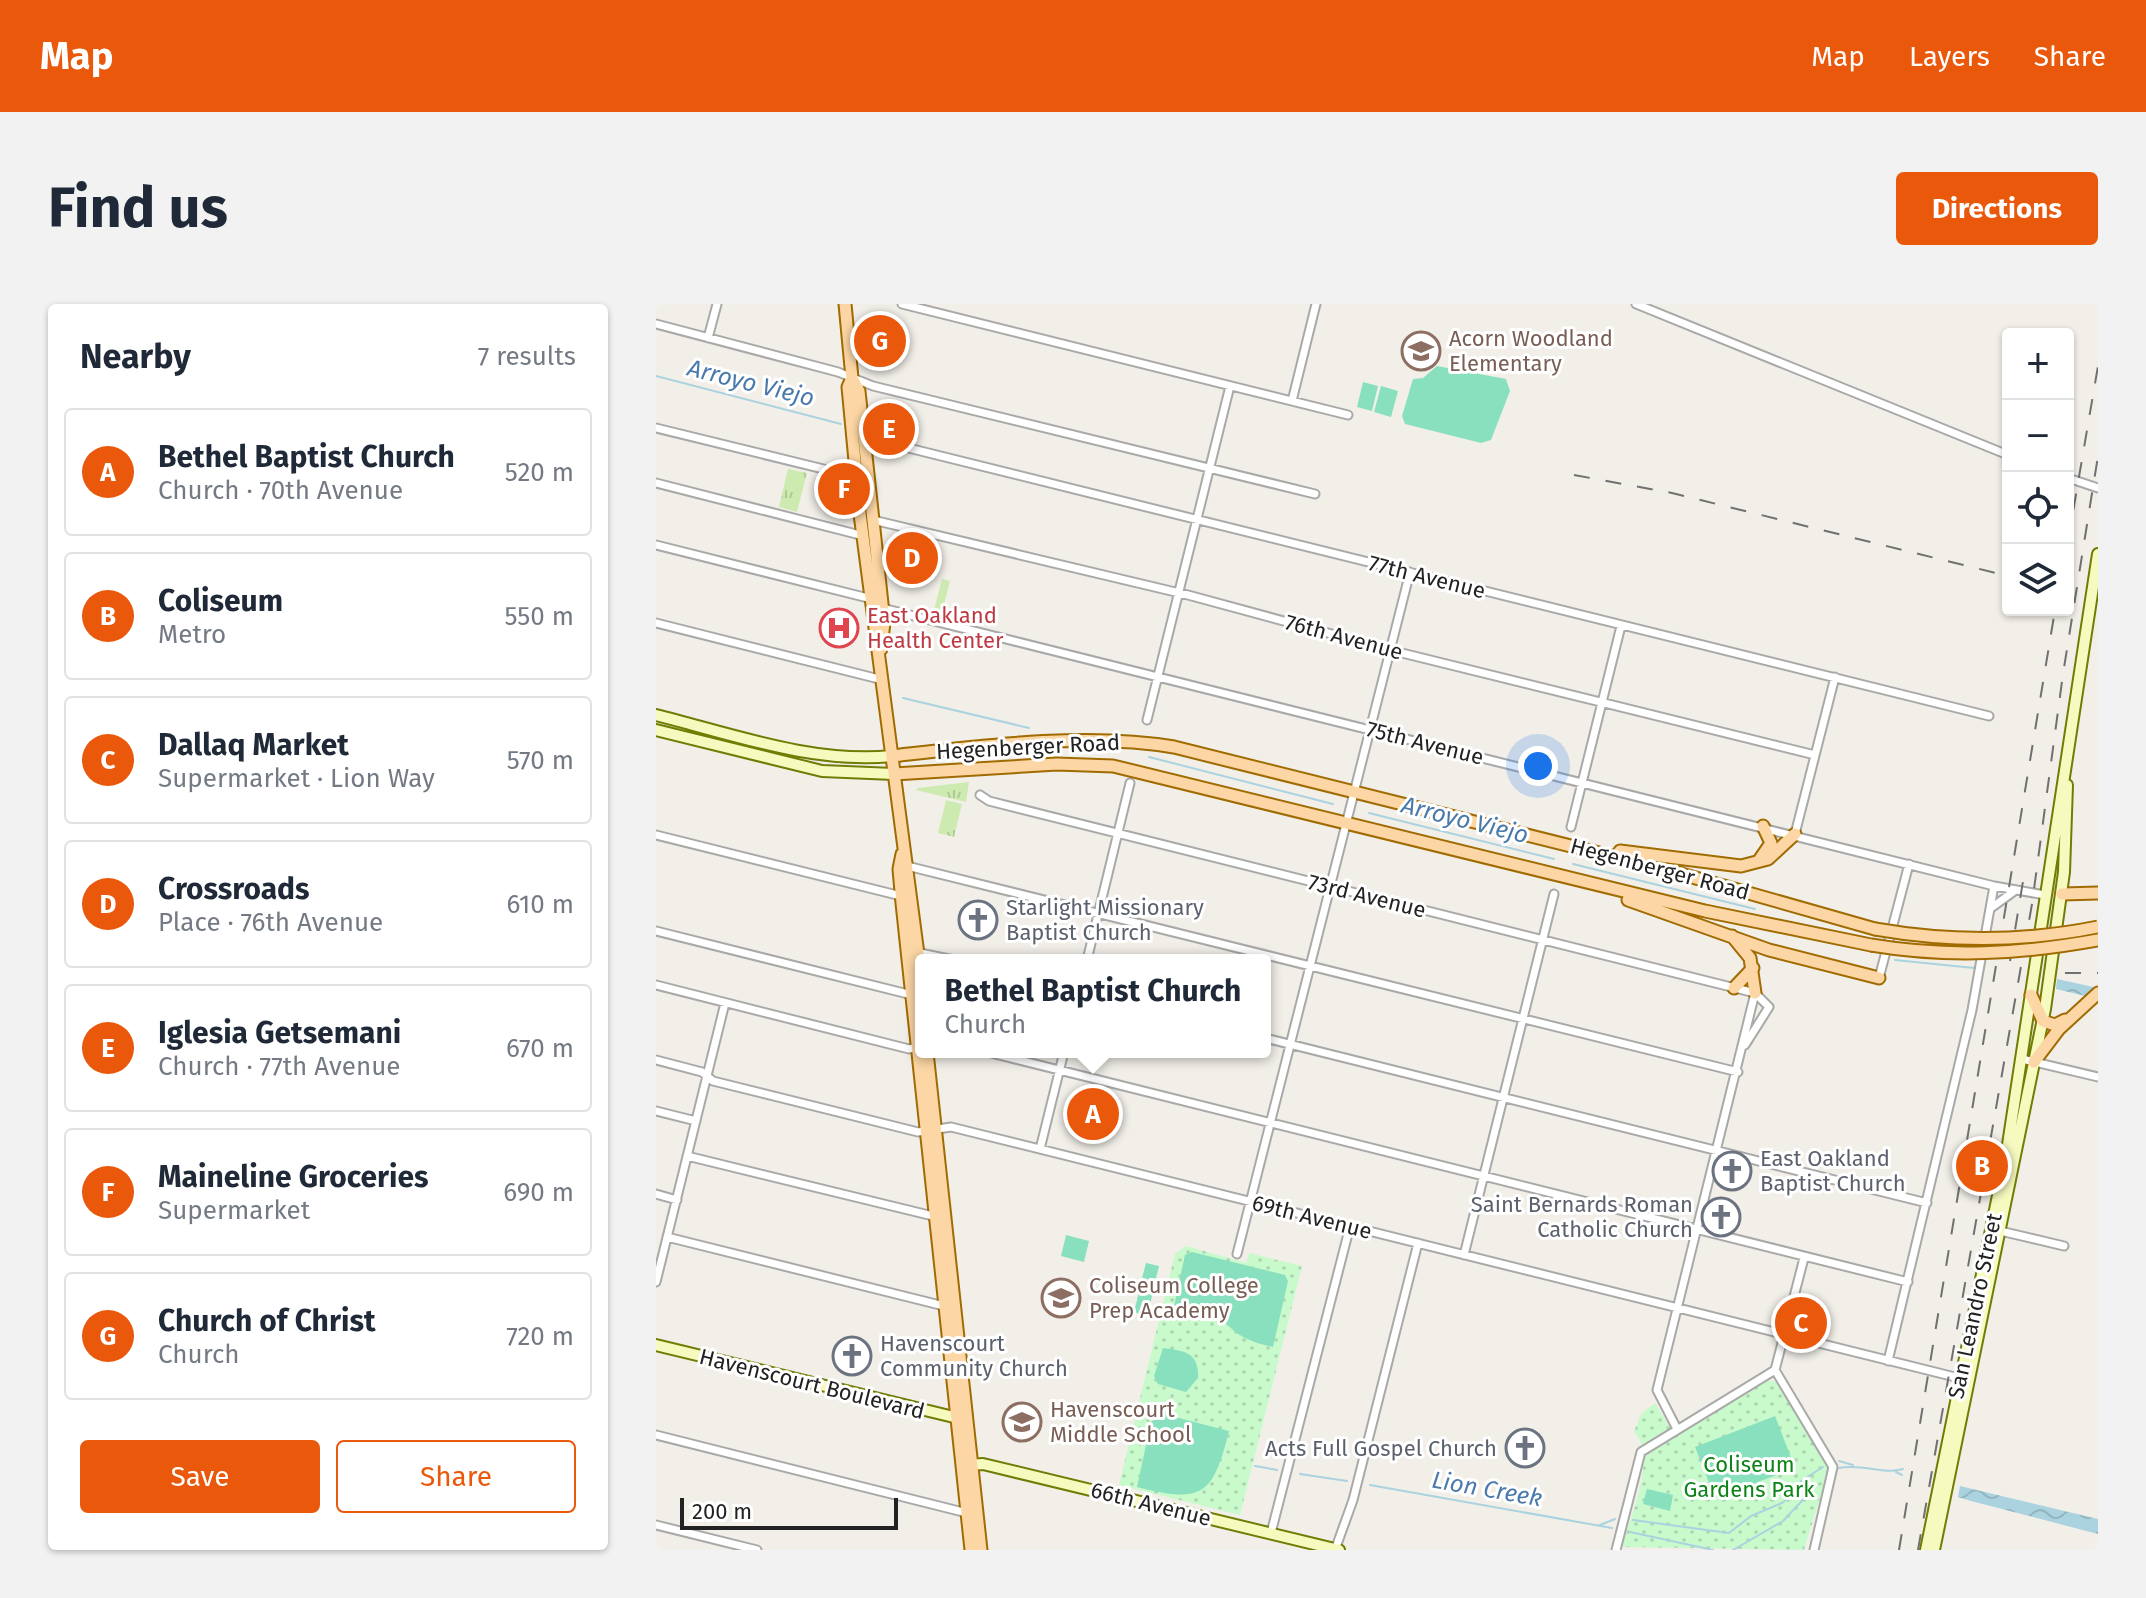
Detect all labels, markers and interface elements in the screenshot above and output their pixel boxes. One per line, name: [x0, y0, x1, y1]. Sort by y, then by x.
text: Map: [40, 33, 113, 79]
text: Map: [1811, 40, 1865, 73]
text: Layers: [1909, 40, 1990, 73]
text: Share: [2034, 40, 2106, 73]
button: Directions: [1896, 172, 2098, 245]
text: Find us: [48, 175, 228, 242]
pin: G: [854, 311, 906, 371]
place label: Acorn Woodland Elementary: [1449, 325, 1613, 377]
map controls: [2002, 328, 2074, 616]
button: +: [2002, 328, 2074, 400]
school or university icon: Acorn Woodland Elementary: [1400, 330, 1442, 372]
text: Nearby: [80, 336, 191, 377]
text: 7 results: [478, 341, 576, 372]
water label: Arroyo Viejo: [684, 354, 817, 412]
pin: E: [863, 399, 915, 459]
button: −: [2002, 400, 2074, 472]
text: Bethel Baptist Church: [158, 439, 455, 475]
text: A: [100, 457, 116, 488]
text: 520 m: [505, 457, 574, 488]
pin: F: [818, 459, 870, 519]
button: locate: [2002, 472, 2074, 544]
text: Church · 70th Avenue: [158, 475, 403, 506]
pin: D: [886, 528, 938, 588]
button: layers: [2002, 544, 2074, 616]
street label: 77th Avenue: [1366, 549, 1488, 605]
text: Coliseum: [158, 583, 283, 619]
text: B: [100, 601, 116, 632]
text: 550 m: [504, 601, 574, 632]
place label: East Oakland Health Center: [867, 602, 1004, 654]
hospital icon: East Oakland Health Center: [818, 607, 860, 649]
street label: 76th Avenue: [1282, 608, 1406, 666]
text: Metro: [158, 619, 226, 650]
street label: 75th Avenue: [1364, 715, 1486, 771]
text: Dallaq Market: [158, 727, 349, 763]
street label: Hegenberger Road: [935, 729, 1121, 765]
text: C: [101, 745, 115, 776]
text: 570 m: [507, 745, 574, 776]
your location: [1518, 746, 1558, 786]
text: Supermarket · Lion Way: [158, 763, 435, 794]
water label: Arroyo Viejo: [1398, 791, 1531, 849]
street label: Hegenberger Road: [1568, 832, 1752, 906]
street label: 73rd Avenue: [1305, 868, 1429, 924]
text: Crossroads: [158, 871, 310, 907]
text: D: [100, 889, 116, 920]
text: 610 m: [506, 889, 574, 920]
place label: Starlight Missionary Baptist Church: [1006, 894, 1204, 946]
church icon: Starlight Missionary Baptist Church: [957, 899, 999, 941]
text: Place · 76th Avenue: [158, 907, 383, 938]
popup: [915, 954, 1271, 1058]
text: Bethel Baptist Church: [945, 973, 1241, 1009]
text: Church: [945, 1009, 1026, 1040]
text: Iglesia Getsemani: [158, 1015, 401, 1051]
text: E: [101, 1033, 115, 1064]
text: 670 m: [506, 1033, 574, 1064]
text: Church · 77th Avenue: [158, 1051, 401, 1082]
pin: A: [1067, 1084, 1119, 1144]
pin: B: [1956, 1136, 2008, 1196]
place label: East Oakland Baptist Church: [1760, 1145, 1906, 1197]
church icon: East Oakland Baptist Church: [1711, 1150, 1753, 1192]
text: Maineline Groceries: [158, 1159, 429, 1195]
text: F: [102, 1177, 114, 1208]
text: 690 m: [503, 1177, 574, 1208]
street label: 69th Avenue: [1249, 1189, 1375, 1245]
place label: Saint Bernards Roman Catholic Church: [1471, 1191, 1693, 1243]
text: Supermarket: [158, 1195, 310, 1226]
church icon: Saint Bernards Roman Catholic Church: [1700, 1196, 1742, 1238]
street label: San Leandro Street: [1942, 1211, 2008, 1401]
place label: Coliseum College Prep Academy: [1089, 1272, 1259, 1324]
school or university icon: Coliseum College Prep Academy: [1040, 1277, 1082, 1319]
pin: C: [1775, 1293, 1827, 1353]
text: Church of Christ: [158, 1303, 375, 1339]
text: G: [100, 1321, 116, 1352]
text: 720 m: [506, 1321, 574, 1352]
place label: Havenscourt Community Church: [880, 1330, 1068, 1382]
church icon: Havenscourt Community Church: [831, 1335, 873, 1377]
text: Church: [158, 1339, 240, 1370]
street label: Havenscourt Boulevard: [697, 1343, 927, 1425]
place label: Havenscourt Middle School: [1050, 1396, 1191, 1448]
school or university icon: Havenscourt Middle School: [1001, 1401, 1043, 1443]
church icon: Acts Full Gospel Church: [1504, 1427, 1546, 1469]
place label: Acts Full Gospel Church: [1265, 1435, 1497, 1462]
button: Save: [80, 1440, 320, 1513]
button: Share: [336, 1440, 576, 1513]
park label: Coliseum Gardens Park: [1683, 1451, 1815, 1503]
water label: Lion Creek: [1430, 1466, 1544, 1512]
street label: 66th Avenue: [1088, 1476, 1214, 1532]
scale bar: [680, 1494, 898, 1530]
text: 200 m: [692, 1498, 752, 1525]

